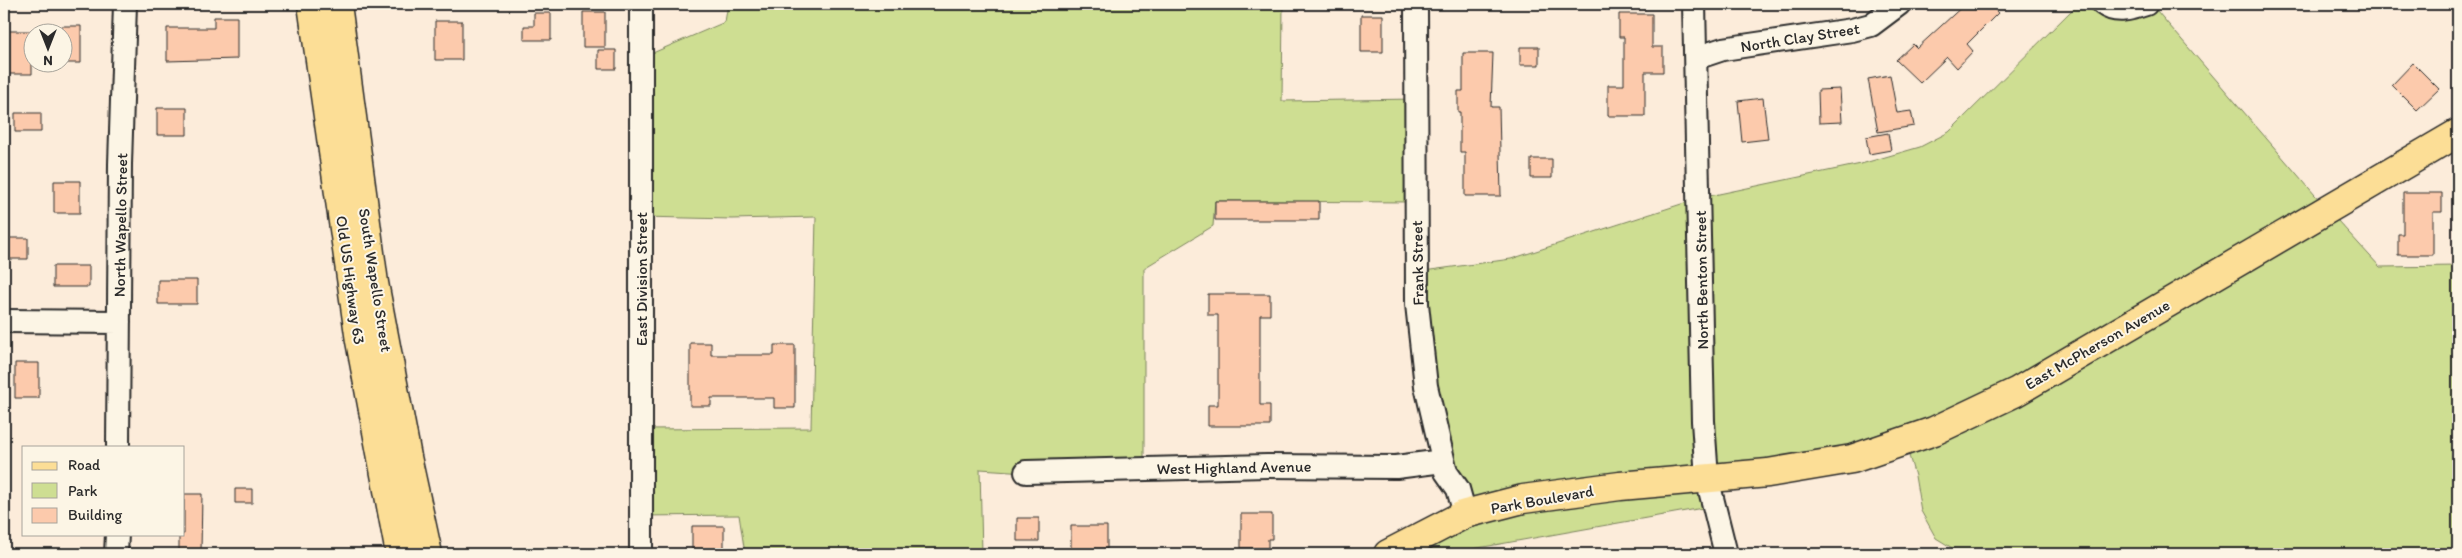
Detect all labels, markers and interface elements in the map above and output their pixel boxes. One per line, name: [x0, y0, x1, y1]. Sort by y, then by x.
street label: North Clay Street: [1739, 19, 1861, 56]
north arrow: [22, 22, 72, 72]
text: N: [43, 52, 53, 69]
street label: North Wapello Street: [110, 153, 131, 297]
street label: South Wapello Street: [355, 207, 396, 353]
street label: North Benton Street: [1691, 210, 1712, 350]
street label: East Division Street: [632, 212, 651, 346]
street label: Old US Highway 63: [332, 214, 369, 346]
street label: Frank Street: [1407, 220, 1428, 306]
street label: East McPherson Avenue: [2021, 295, 2173, 394]
legend: [22, 446, 185, 536]
text: Road: [68, 456, 101, 474]
street label: West Highland Avenue: [1157, 457, 1312, 478]
street label: Park Boulevard: [1489, 481, 1595, 518]
text: Park: [68, 482, 98, 500]
text: Building: [68, 506, 122, 524]

